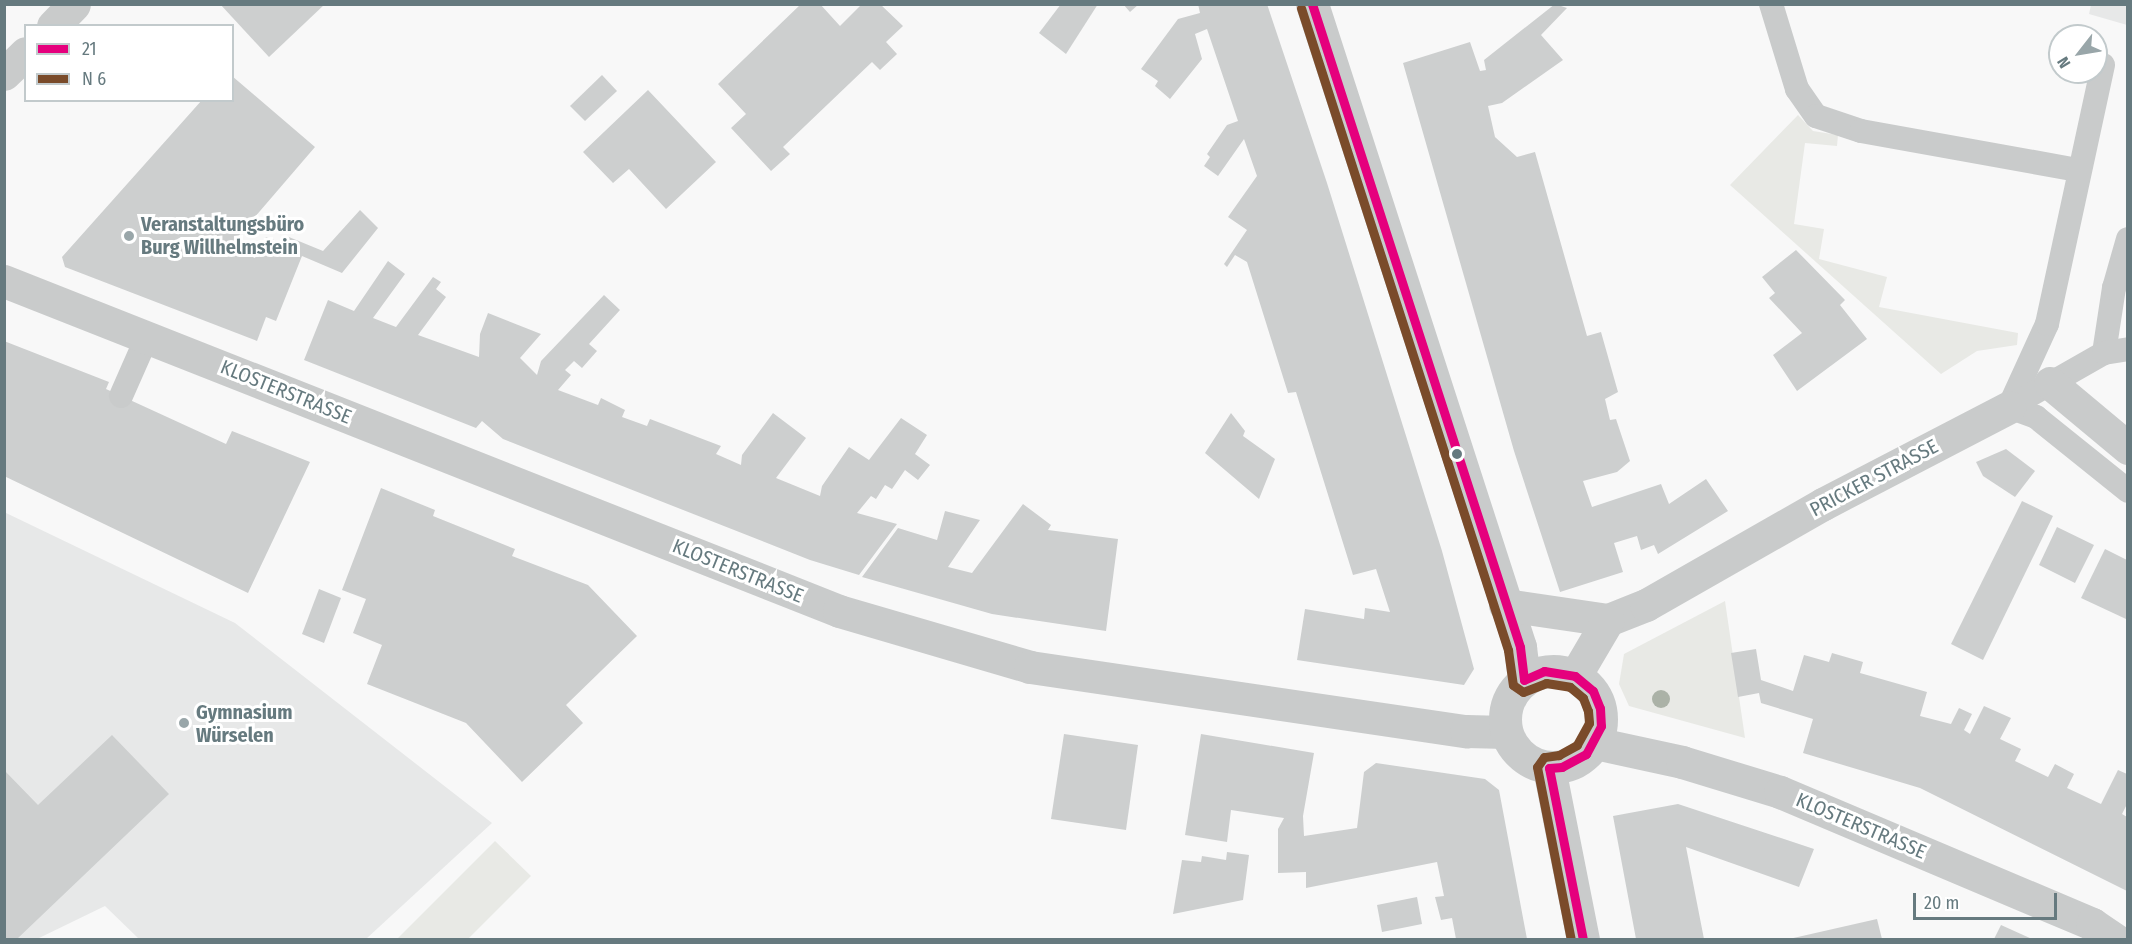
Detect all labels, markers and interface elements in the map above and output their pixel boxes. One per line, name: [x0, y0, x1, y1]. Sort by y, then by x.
legend: [24, 24, 234, 102]
north arrow: [2048, 24, 2108, 84]
text: 21: [82, 38, 97, 60]
text: N: [2053, 53, 2074, 72]
text: N 6: [82, 68, 106, 90]
place label: Veranstaltungsbüro Burg Willhelmstein: [141, 213, 304, 260]
marker: Veranstaltungsbüro Burg Willhelmstein: [122, 229, 136, 243]
street label: KLOSTERSTRASSE: [217, 355, 355, 429]
street label: PRICKER STRASSE: [1806, 434, 1942, 522]
unlabelled marker: [1451, 448, 1463, 460]
street label: KLOSTERSTRASSE: [669, 534, 807, 608]
place label: Gymnasium Würselen: [196, 700, 292, 747]
marker: Gymnasium Würselen: [177, 716, 191, 730]
street label: KLOSTERSTRASSE: [1792, 788, 1930, 864]
scale bar: [1916, 881, 2060, 919]
text: 20 m: [1924, 892, 1959, 914]

